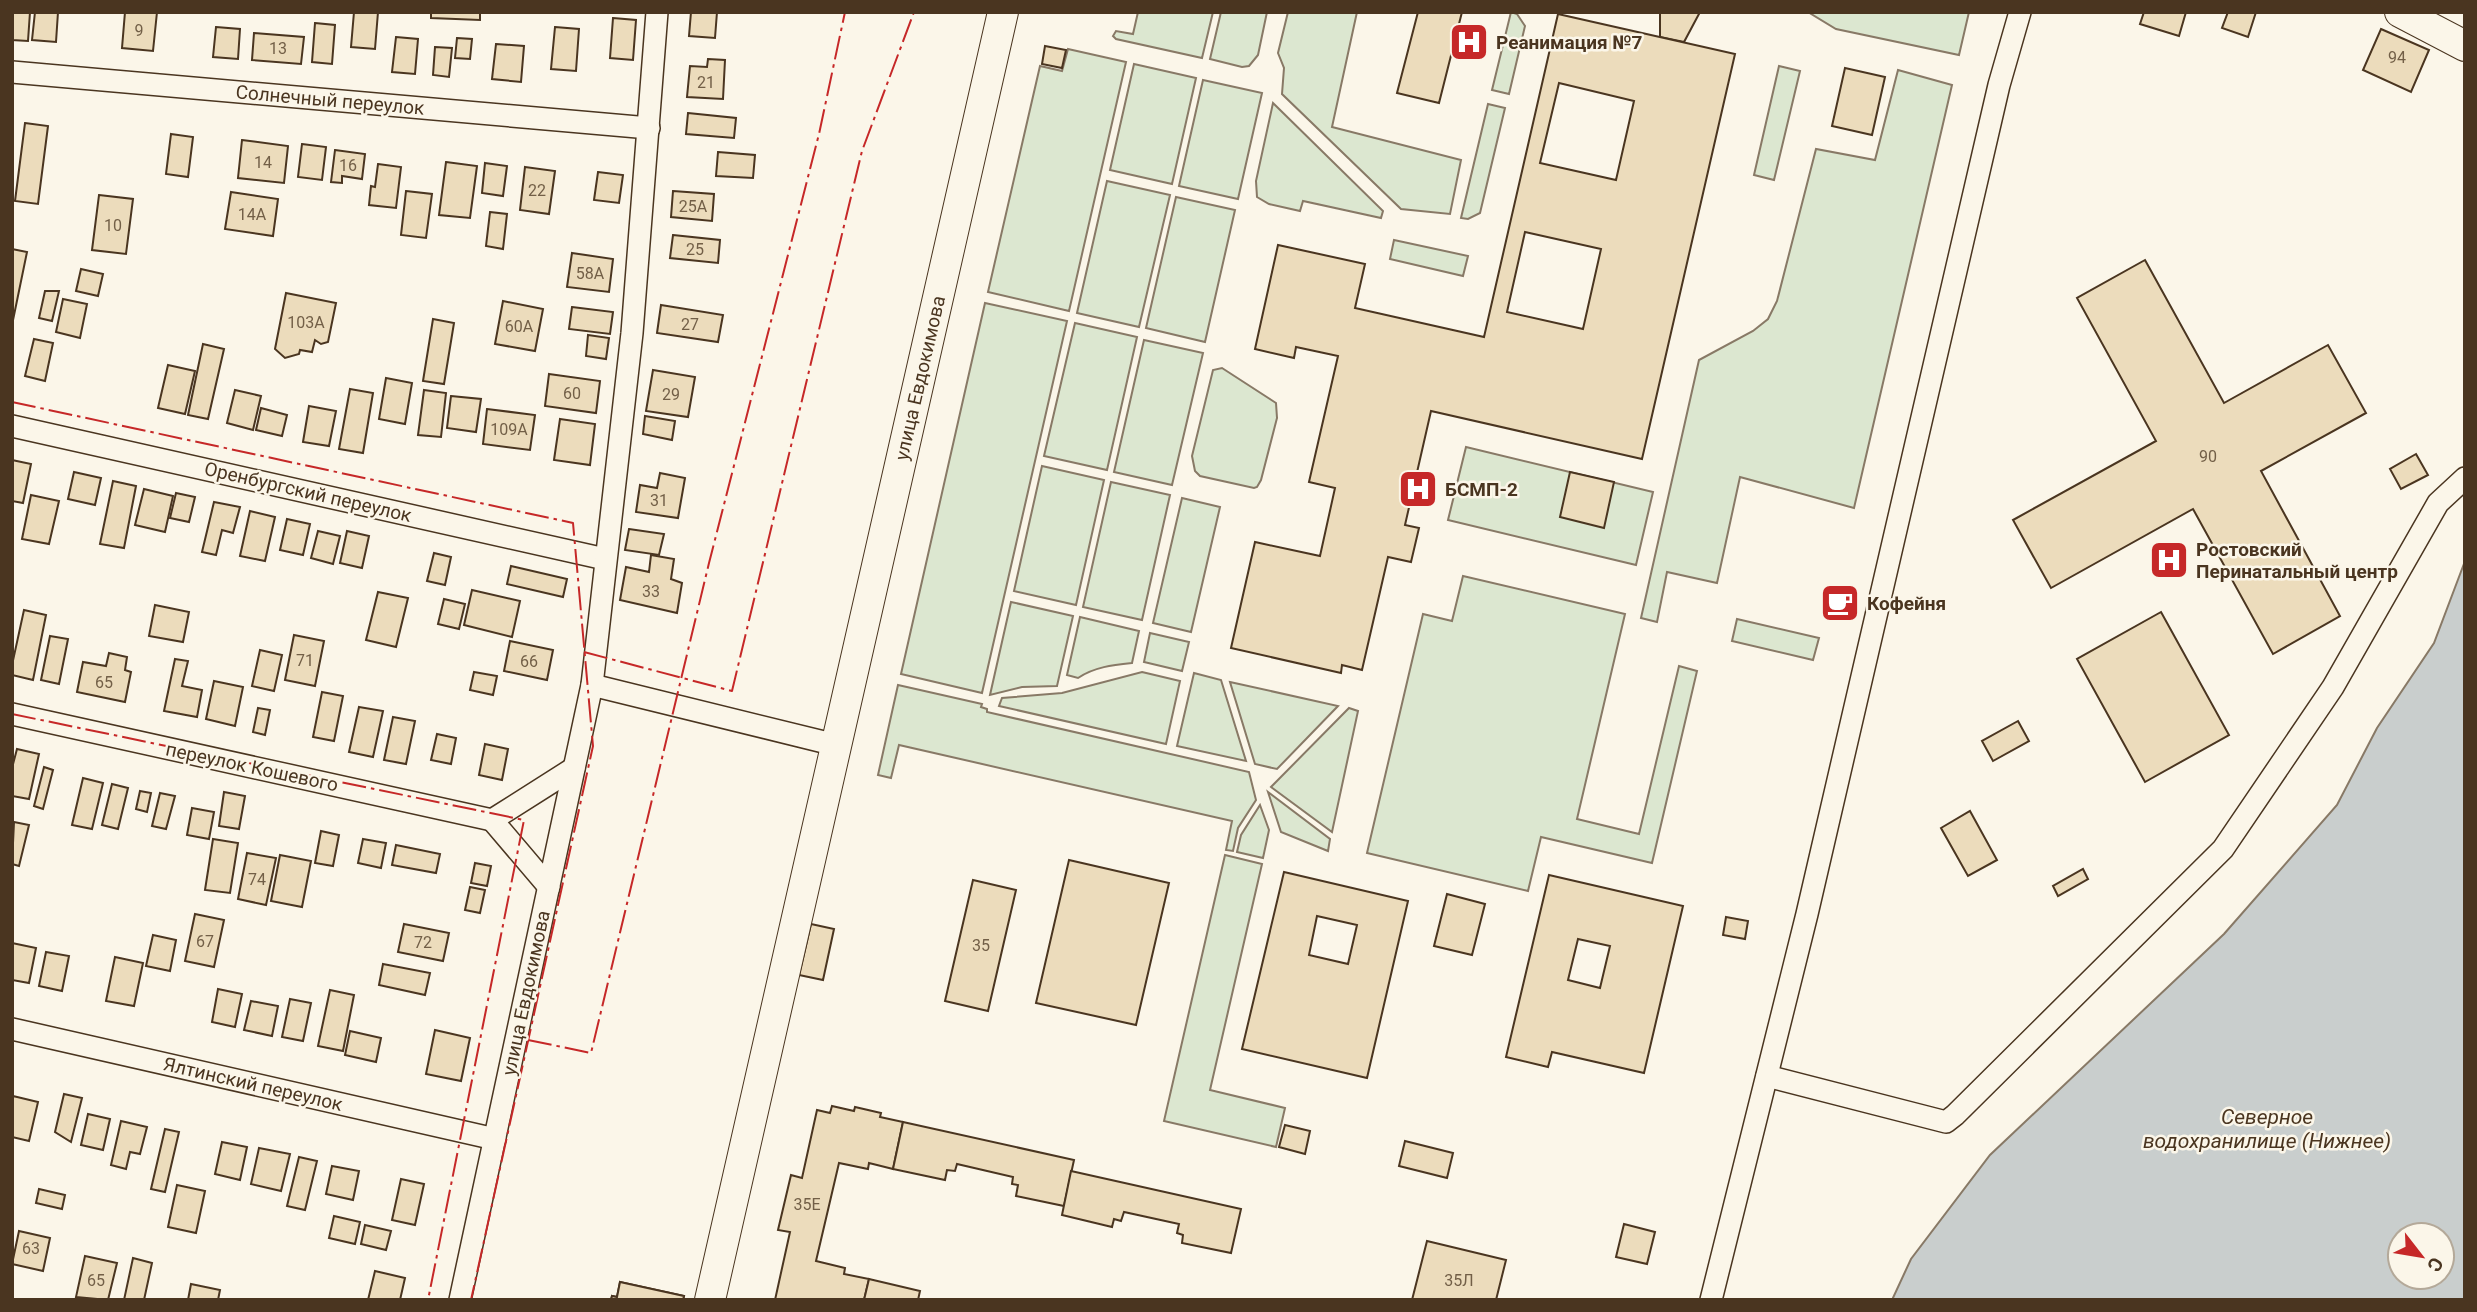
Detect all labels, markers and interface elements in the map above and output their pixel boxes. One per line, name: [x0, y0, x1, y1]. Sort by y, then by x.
house number: 9: [135, 21, 144, 40]
hospital icon: Реанимация №7: [1448, 21, 1490, 63]
place label: Реанимация №7: [1496, 31, 1643, 54]
house number: 13: [269, 39, 287, 58]
house number: 94: [2388, 48, 2406, 67]
house number: 21: [697, 73, 715, 92]
street label: Солнечный переулок: [235, 80, 426, 120]
house number: 14: [254, 153, 272, 172]
house number: 16: [339, 156, 357, 175]
house number: 22: [528, 181, 546, 200]
house number: 25А: [679, 197, 708, 216]
house number: 14А: [238, 205, 267, 224]
house number: 10: [104, 216, 122, 235]
house number: 25: [686, 240, 704, 259]
house number: 58А: [576, 264, 605, 283]
street label: улица Евдокимова: [890, 293, 950, 463]
house number: 103А: [287, 313, 325, 332]
house number: 27: [681, 315, 699, 334]
house number: 60А: [505, 317, 534, 336]
house number: 60: [563, 384, 581, 403]
house number: 29: [662, 385, 680, 404]
house number: 109А: [490, 420, 528, 439]
house number: 90: [2199, 447, 2217, 466]
street label: Оренбургский переулок: [202, 457, 415, 527]
hospital icon: БСМП-2: [1397, 468, 1439, 510]
place label: БСМП-2: [1445, 478, 1518, 501]
house number: 31: [650, 491, 668, 510]
place label: Ростовский Перинатальный центр: [2196, 538, 2398, 583]
hospital icon: Ростовский Перинатальный центр: [2148, 539, 2190, 581]
house number: 33: [642, 582, 660, 601]
cafe icon: Кофейня: [1819, 582, 1861, 624]
place label: Кофейня: [1867, 592, 1946, 615]
house number: 71: [296, 651, 314, 670]
house number: 66: [520, 652, 538, 671]
house number: 65: [95, 673, 113, 692]
street label: переулок Кошевого: [164, 737, 340, 797]
house number: 74: [248, 870, 266, 889]
street label: улица Евдокимова: [497, 908, 555, 1078]
house number: 67: [196, 932, 214, 951]
house number: 72: [414, 933, 432, 952]
house number: 35: [972, 936, 990, 955]
street label: Ялтинский переулок: [161, 1052, 346, 1116]
water label: Северное водохранилище (Нижнее): [2143, 1105, 2391, 1153]
house number: 35Е: [793, 1195, 821, 1214]
north arrow: [2386, 1221, 2456, 1291]
house number: 63: [22, 1239, 40, 1258]
text: С: [2422, 1253, 2448, 1276]
house number: 65: [87, 1271, 105, 1290]
house number: 35Л: [1444, 1271, 1474, 1290]

